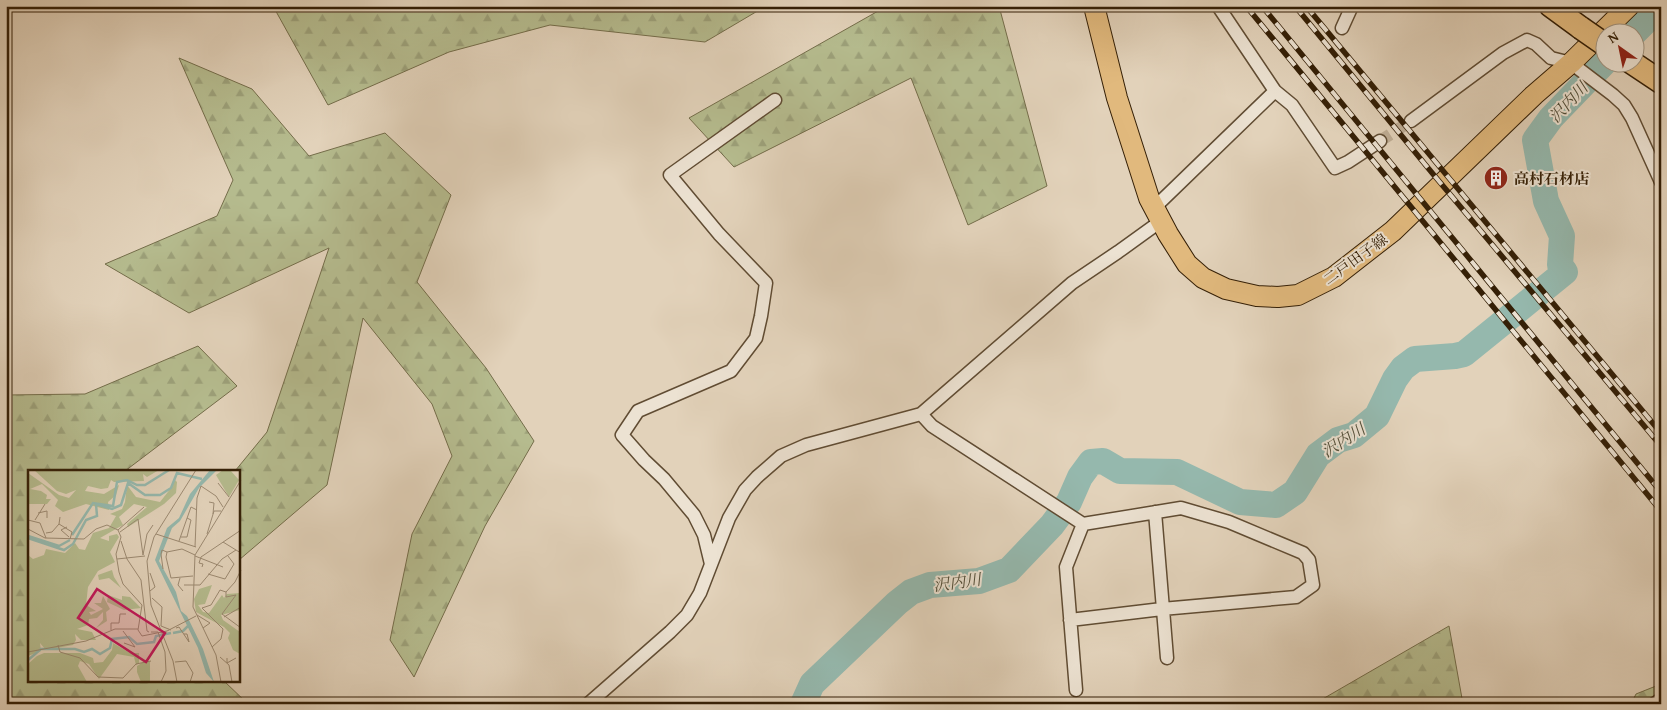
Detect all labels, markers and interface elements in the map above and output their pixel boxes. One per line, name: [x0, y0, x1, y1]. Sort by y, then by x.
north arrow: [1594, 22, 1644, 72]
text: N: [1604, 26, 1623, 48]
water label: 沢内川: [1543, 75, 1595, 128]
building icon: 高村石材店: [1483, 165, 1509, 191]
place label: 高村石材店: [1514, 168, 1589, 189]
street label: 二戸田子線: [1318, 228, 1392, 290]
water label: 沢内川: [1316, 416, 1371, 463]
inset map: [28, 470, 240, 682]
water label: 沢内川: [932, 566, 984, 597]

